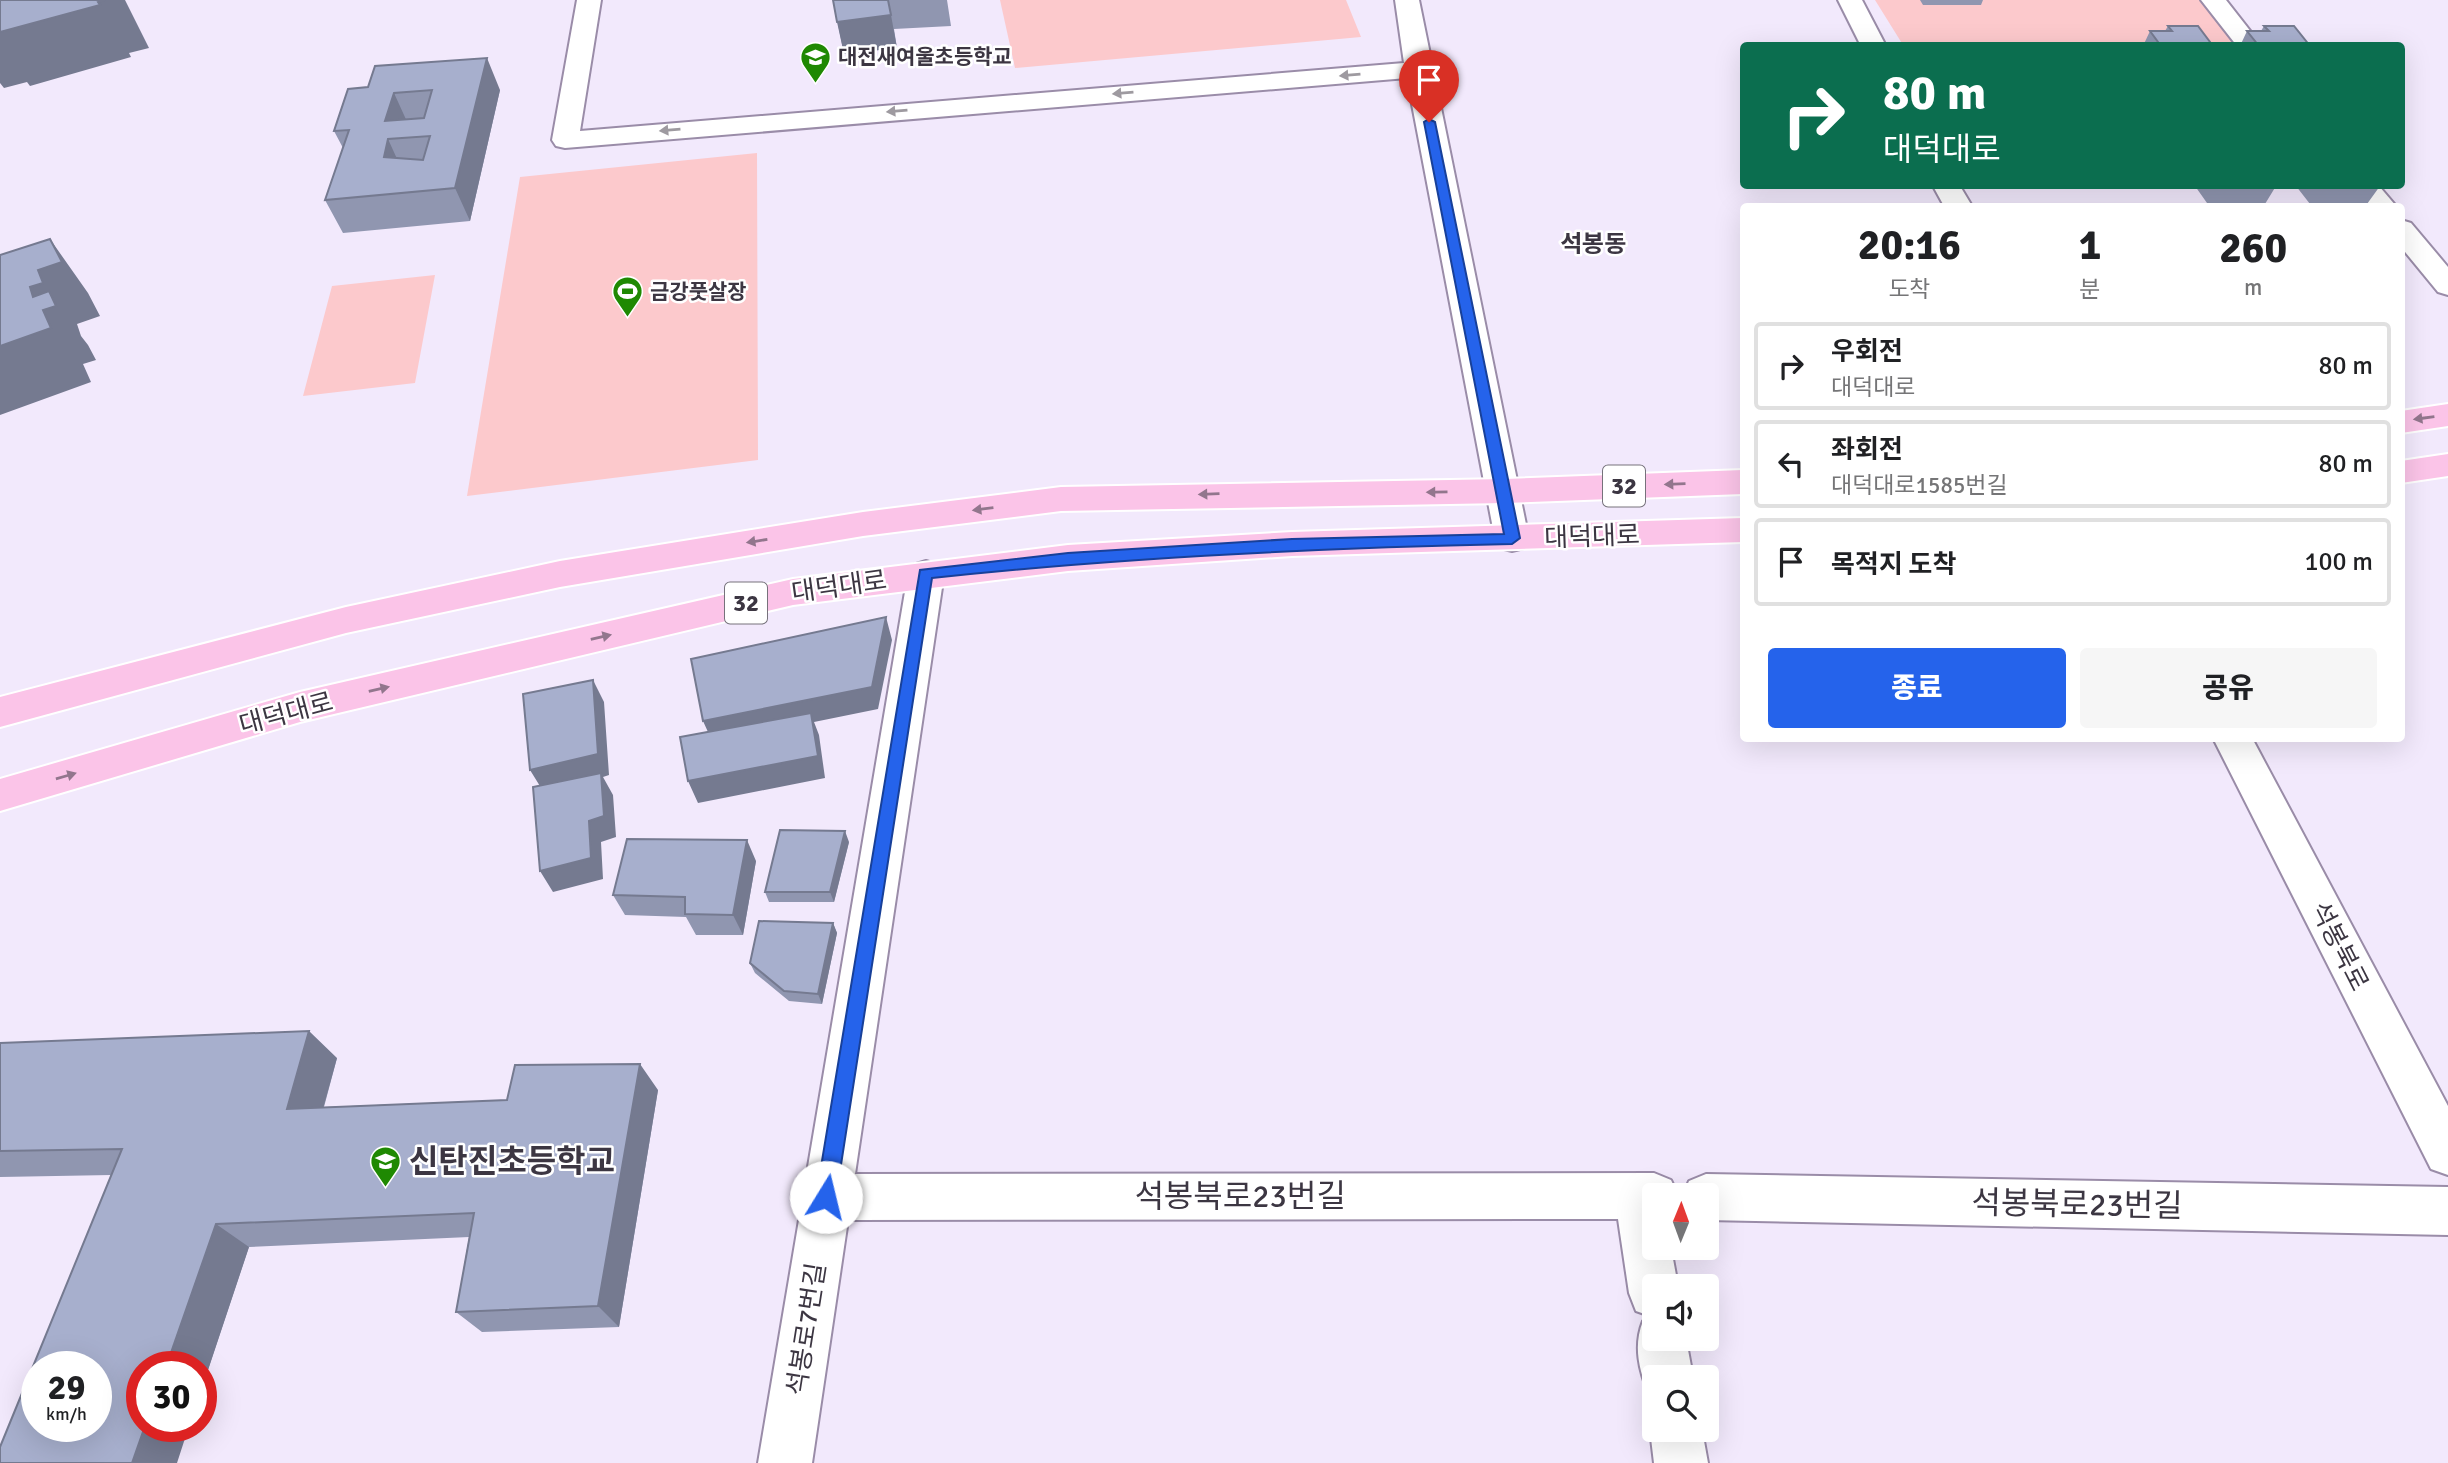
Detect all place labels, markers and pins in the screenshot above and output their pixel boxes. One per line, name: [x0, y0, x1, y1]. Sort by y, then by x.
school or university icon: 대전새여울초등학교: [798, 40, 832, 84]
place label: 대전새여울초등학교: [838, 44, 1012, 70]
pin: [1399, 50, 1459, 122]
sports icon: 금강풋살장: [610, 275, 644, 319]
place label: 금강풋살장: [650, 279, 747, 305]
place label: 신탄진초등학교: [409, 1142, 615, 1181]
school or university icon: 신탄진초등학교: [369, 1144, 403, 1188]

